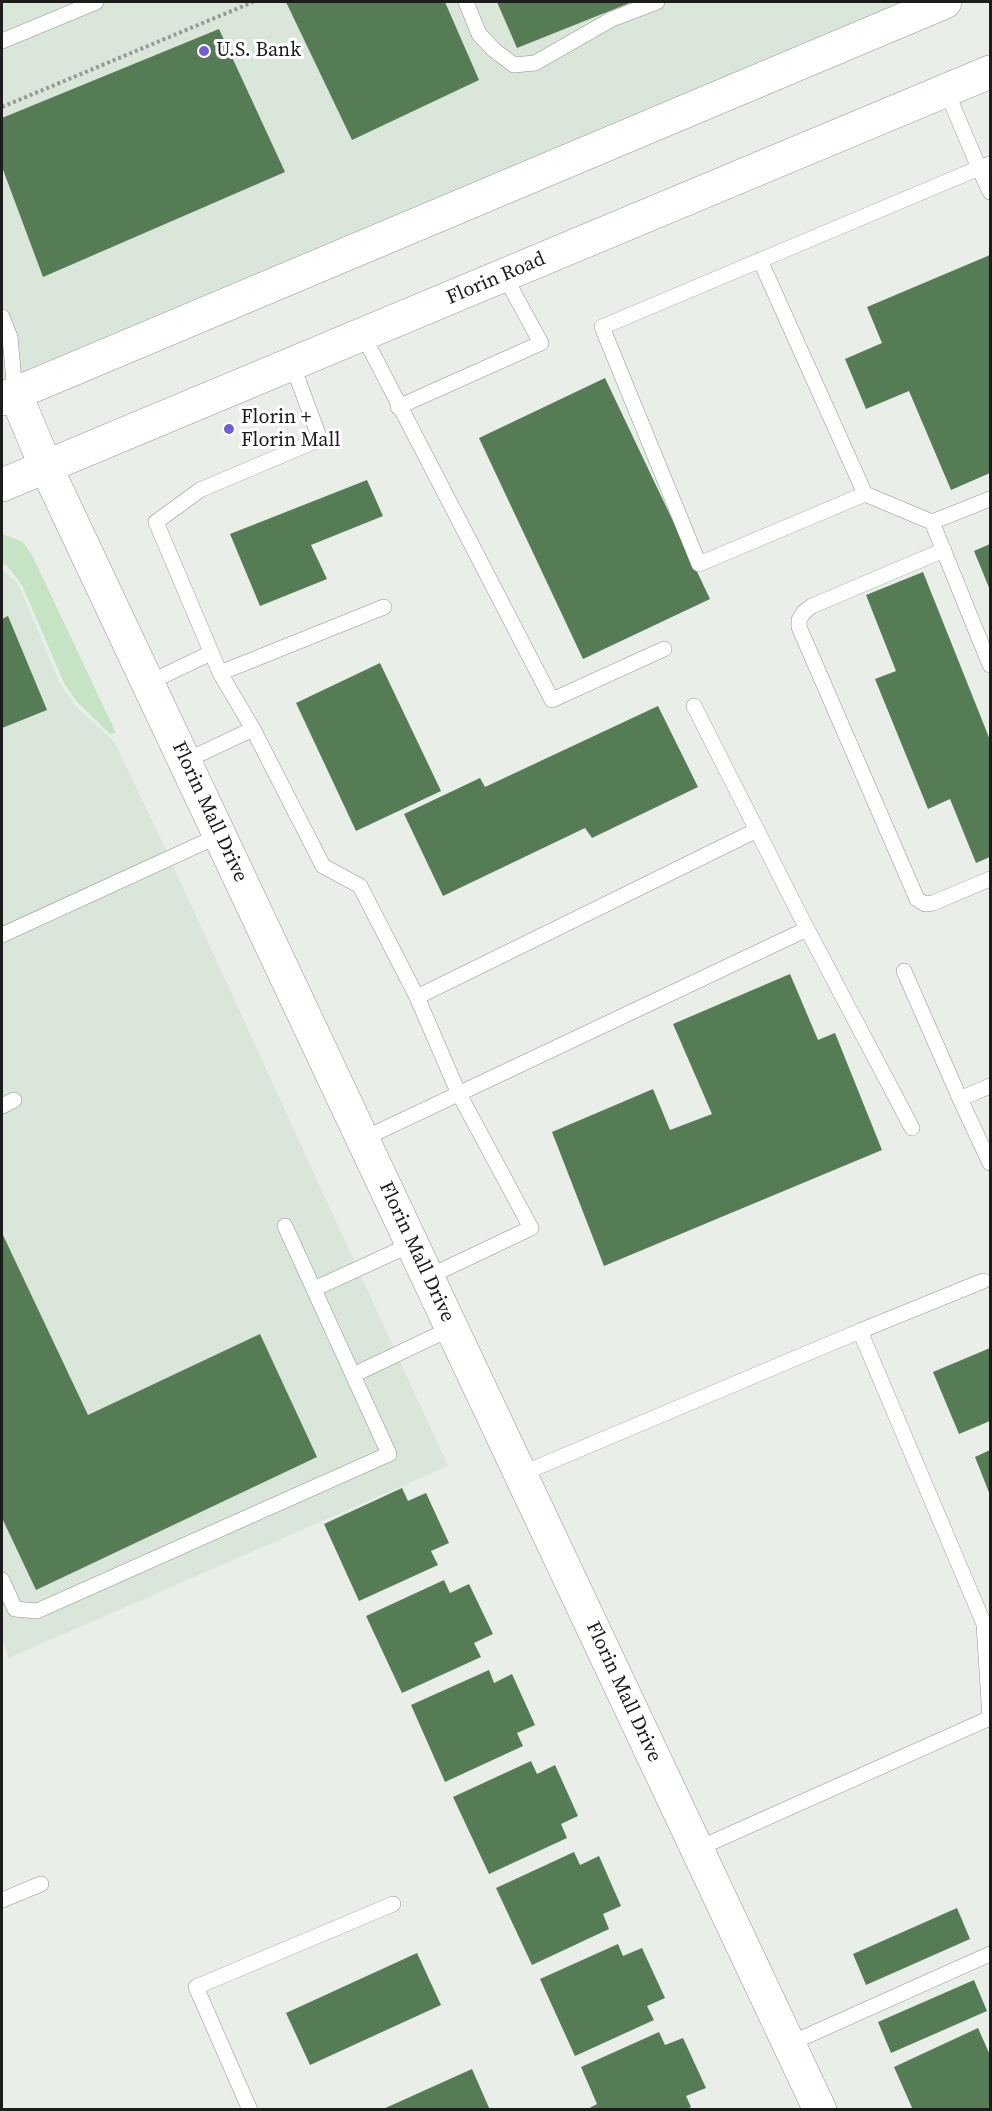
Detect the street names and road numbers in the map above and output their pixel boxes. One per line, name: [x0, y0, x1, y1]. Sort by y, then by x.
street label: Florin Road: [443, 247, 549, 311]
street label: Florin Mall Drive: [166, 738, 252, 886]
street label: Florin Mall Drive: [373, 1178, 459, 1326]
street label: Florin Mall Drive: [580, 1618, 666, 1766]

